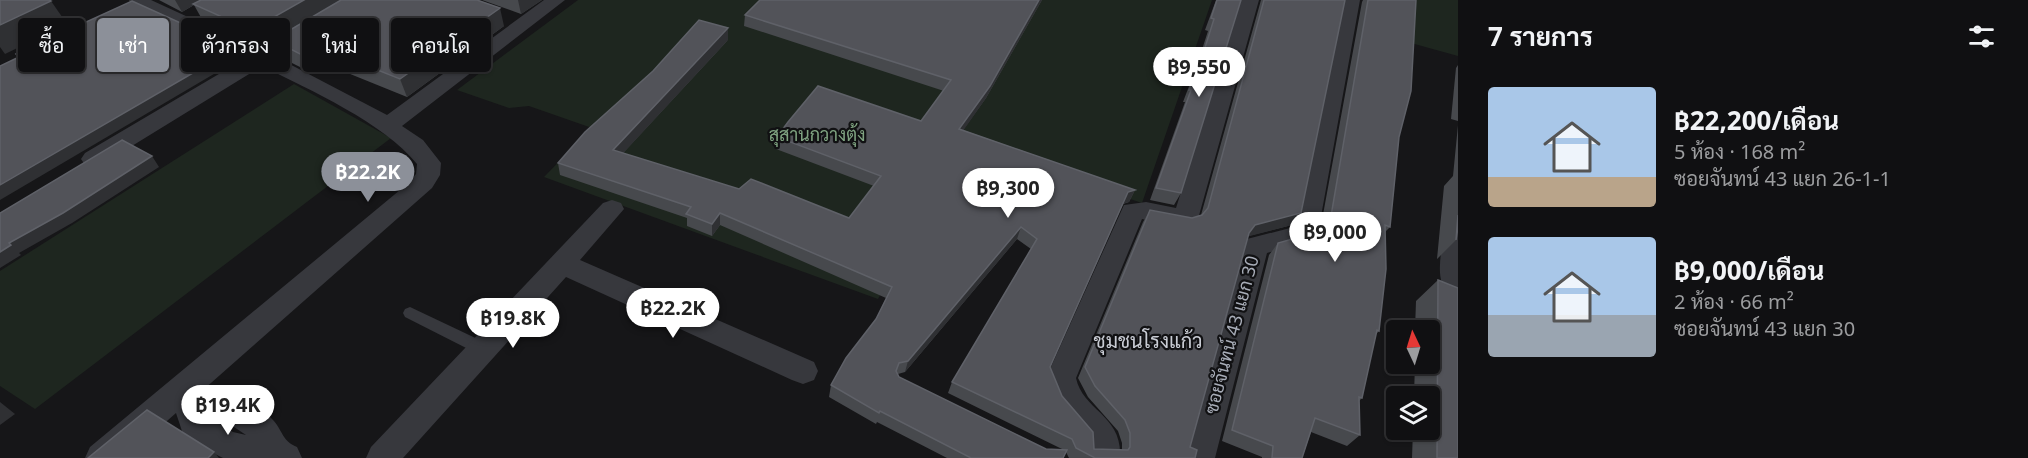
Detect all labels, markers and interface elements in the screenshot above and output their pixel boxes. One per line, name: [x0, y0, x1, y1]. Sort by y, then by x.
chip: ซื้อ: [18, 18, 85, 72]
chip: เช่า: [97, 18, 169, 72]
chip: ตัวกรอง: [181, 18, 290, 72]
chip: ใหม่: [302, 18, 379, 72]
chip: คอนโด: [391, 18, 491, 72]
text: 7 รายการ: [1488, 18, 1593, 54]
icon: filters: [1965, 20, 1998, 53]
pin: ฿9,550: [1150, 47, 1248, 98]
text: ฿9,550: [1167, 53, 1231, 80]
text: ฿22,200/เดือน: [1674, 102, 1839, 138]
icon: home: [1536, 111, 1608, 183]
park label: สุสานกวางตุ้ง: [769, 122, 865, 147]
text: 5 ห้อง · 168 m²: [1674, 138, 1805, 165]
pin: ฿22.2K: [319, 152, 417, 203]
text: ฿22.2K: [335, 158, 401, 185]
text: ซอยจันทน์ 43 แยก 26-1-1: [1674, 165, 1891, 192]
pin: ฿9,300: [959, 168, 1057, 219]
text: ฿9,300: [976, 174, 1040, 201]
pin: ฿9,000: [1286, 212, 1384, 263]
text: ฿9,000: [1303, 218, 1367, 245]
text: ฿9,000/เดือน: [1674, 252, 1824, 288]
street label: ซอยจันทน์ 43 แยก 30: [1198, 253, 1264, 417]
icon: home: [1536, 261, 1608, 333]
pin: ฿22.2K: [624, 288, 722, 339]
text: 2 ห้อง · 66 m²: [1674, 288, 1794, 315]
text: ฿22.2K: [640, 294, 706, 321]
pin: ฿19.8K: [464, 298, 562, 349]
text: ฿19.8K: [480, 304, 546, 331]
text: ซอยจันทน์ 43 แยก 30: [1674, 315, 1855, 342]
north arrow: [1386, 320, 1440, 374]
map controls: [1386, 320, 1440, 440]
district label: ชุมชนโรงแก้ว: [1094, 327, 1202, 355]
pin: ฿19.4K: [179, 385, 277, 436]
button: layers: [1386, 386, 1440, 440]
text: ฿19.4K: [195, 391, 261, 418]

